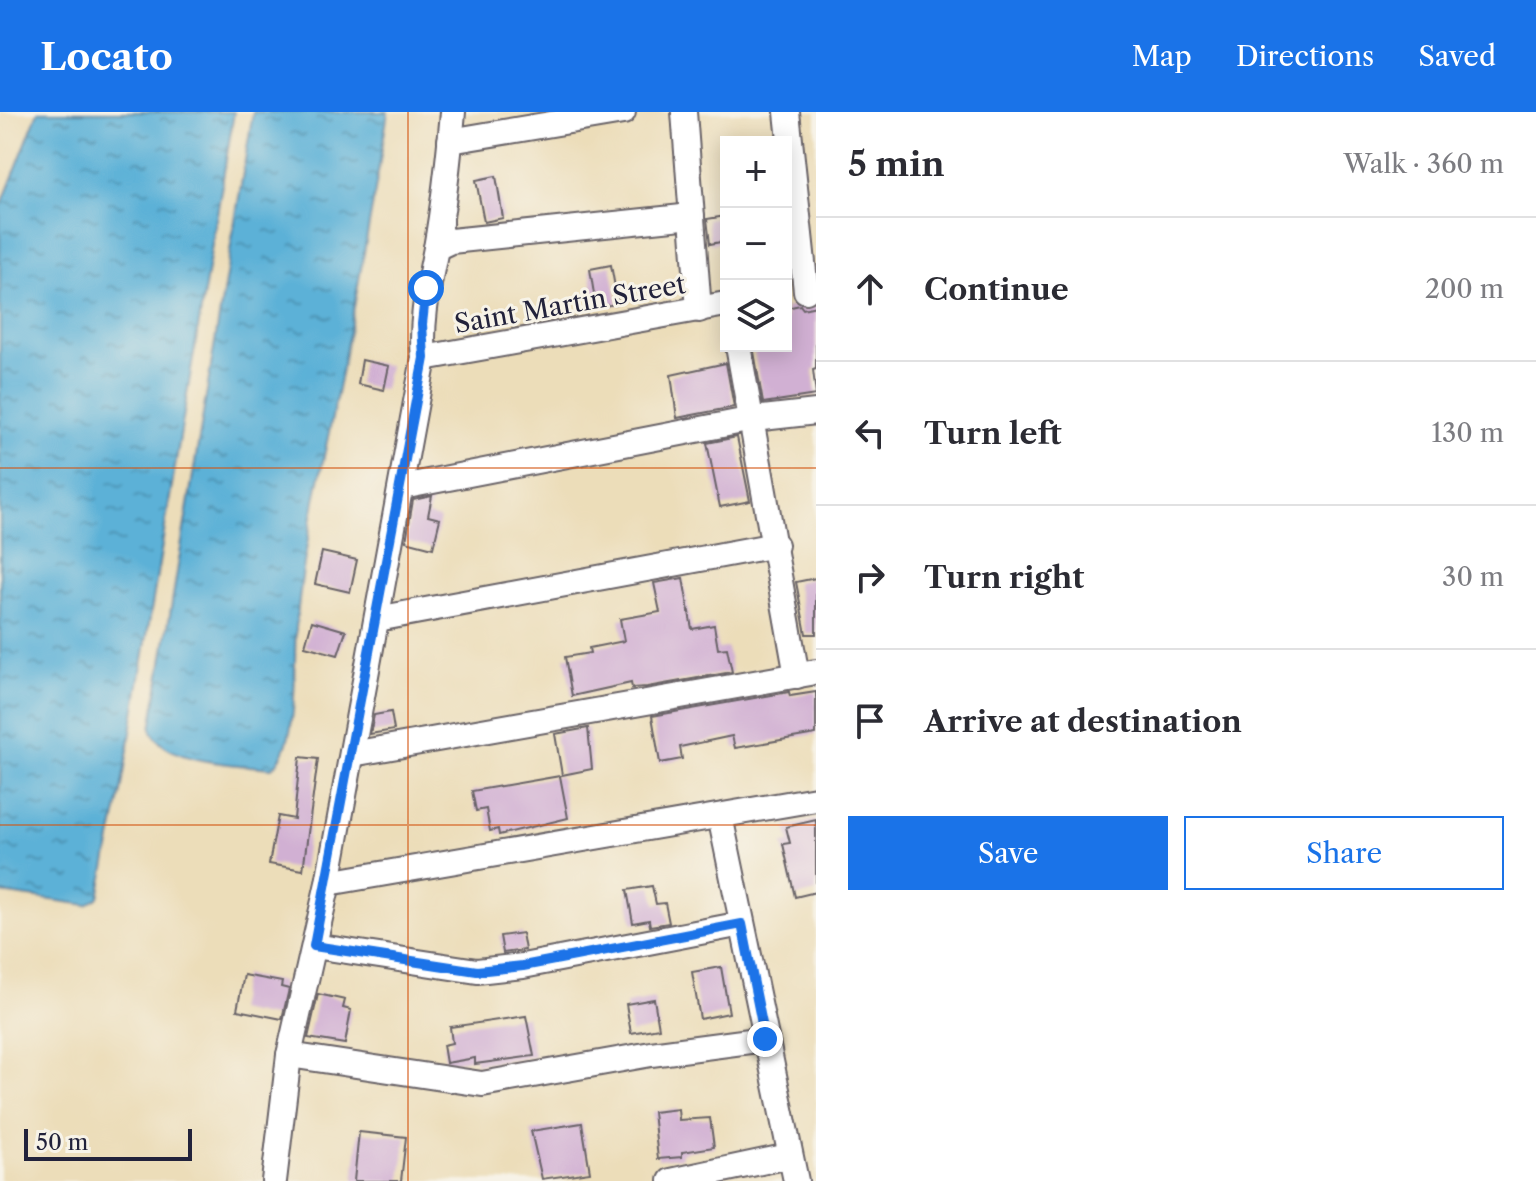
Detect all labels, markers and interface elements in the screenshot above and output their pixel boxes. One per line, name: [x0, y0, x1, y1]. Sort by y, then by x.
text: Locato: [40, 33, 173, 80]
text: Map: [1132, 39, 1192, 73]
text: Directions: [1236, 39, 1374, 73]
text: Saved: [1418, 39, 1496, 73]
map controls: [720, 136, 792, 352]
button: +: [720, 136, 792, 208]
text: 5 min: [848, 143, 945, 185]
text: Walk · 360 m: [1344, 148, 1504, 180]
button: −: [720, 208, 792, 280]
icon: ahead: [848, 267, 892, 311]
street label: Saint Martin Street: [452, 268, 689, 340]
route start: [408, 270, 444, 306]
text: Continue: [924, 271, 1069, 308]
text: 200 m: [1425, 273, 1504, 305]
button: layers: [720, 280, 792, 352]
icon: left: [848, 411, 892, 455]
text: Turn left: [924, 415, 1061, 452]
text: 130 m: [1431, 417, 1504, 449]
icon: right: [848, 555, 892, 599]
text: Turn right: [924, 559, 1084, 596]
text: 30 m: [1442, 561, 1504, 593]
icon: arrive: [848, 699, 892, 743]
text: Arrive at destination: [924, 703, 1242, 740]
button: Save: [848, 816, 1168, 890]
button: Share: [1184, 816, 1504, 890]
route end: [747, 1021, 783, 1057]
scale bar: [24, 1125, 192, 1161]
text: 50 m: [36, 1129, 88, 1156]

